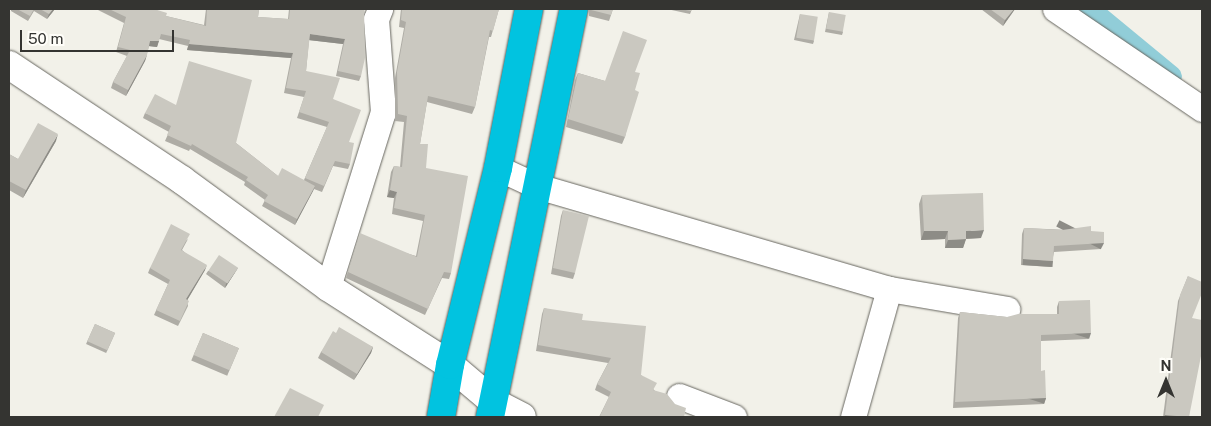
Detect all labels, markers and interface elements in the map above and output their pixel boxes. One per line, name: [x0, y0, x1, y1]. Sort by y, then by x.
scale bar: [22, 20, 176, 52]
text: 50 m: [28, 30, 63, 47]
north arrow: [1141, 356, 1191, 406]
text: N: [1161, 358, 1171, 374]

